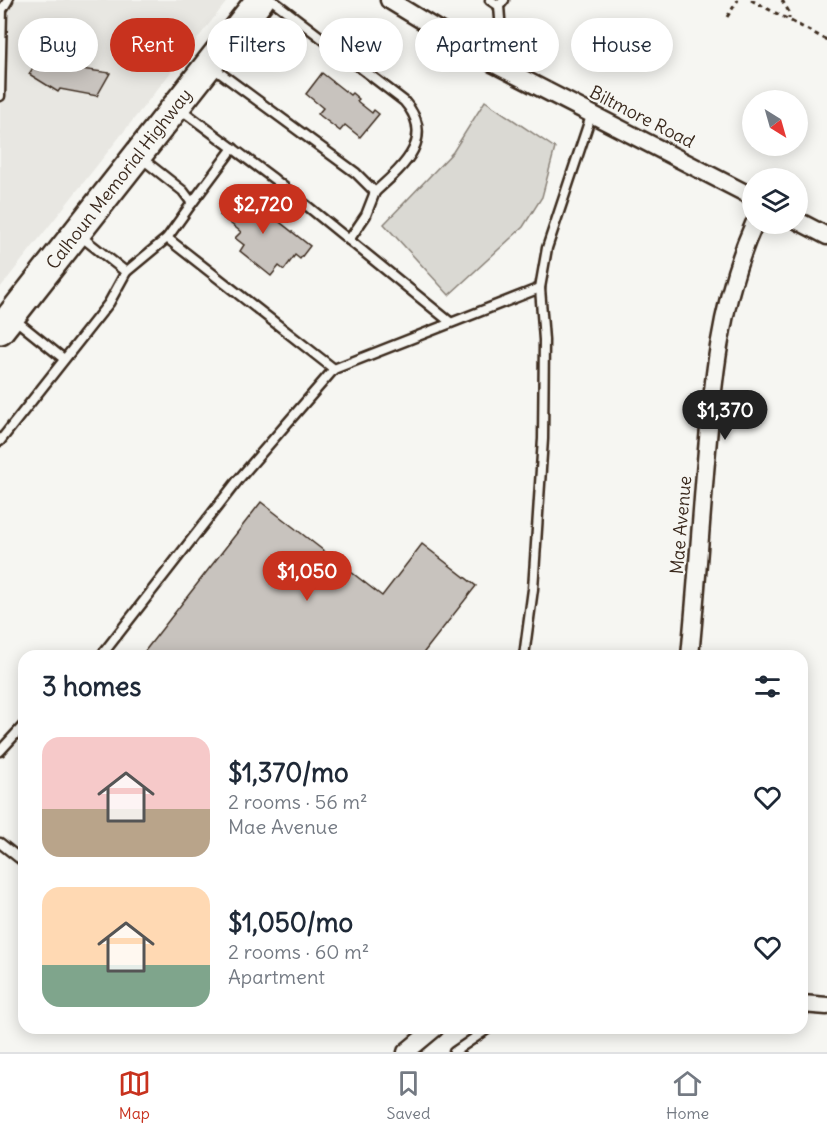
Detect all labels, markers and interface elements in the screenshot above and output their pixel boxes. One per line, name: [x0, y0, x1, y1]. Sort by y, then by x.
chip: Buy: [18, 18, 98, 72]
chip: Rent: [110, 18, 195, 72]
chip: Filters: [207, 18, 307, 72]
chip: New: [319, 18, 403, 72]
chip: Apartment: [415, 18, 559, 72]
chip: House: [571, 18, 673, 72]
street label: Biltmore Road: [586, 80, 699, 153]
street label: Calhoun Memorial Highway: [41, 84, 197, 274]
north arrow: [742, 90, 808, 156]
map controls: [742, 90, 808, 234]
button: layers: [742, 168, 808, 234]
pin: $2,720: [214, 184, 312, 235]
text: $2,720: [233, 191, 293, 216]
pin: $1,370: [676, 390, 774, 441]
text: $1,370: [696, 397, 754, 422]
street label: Mae Avenue: [665, 475, 696, 575]
pin: $1,050: [258, 551, 356, 602]
text: $1,050: [277, 558, 337, 583]
text: 3 homes: [42, 670, 141, 703]
icon: filters: [751, 670, 784, 703]
text: $1,370/mo: [228, 756, 349, 789]
icon: home: [90, 761, 162, 833]
icon: heart: [751, 781, 784, 814]
text: 2 rooms · 56 m²: [228, 789, 368, 814]
text: Mae Avenue: [228, 814, 338, 839]
text: $1,050/mo: [228, 906, 353, 939]
icon: home: [90, 911, 162, 983]
icon: heart: [751, 931, 784, 964]
text: 2 rooms · 60 m²: [228, 939, 369, 964]
text: Apartment: [228, 964, 325, 989]
tab: Map: [118, 1067, 151, 1123]
tab: Saved: [387, 1067, 430, 1123]
tab: Home: [666, 1067, 709, 1123]

